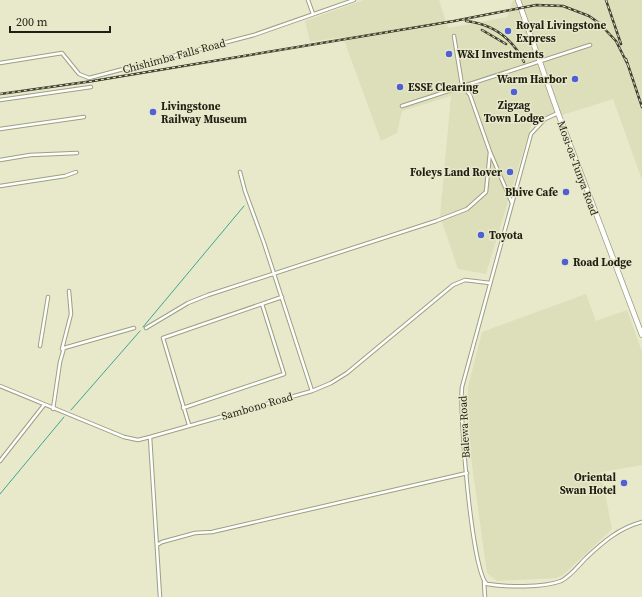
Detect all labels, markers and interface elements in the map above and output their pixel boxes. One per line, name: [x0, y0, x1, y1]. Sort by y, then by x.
scale bar: [10, 8, 110, 34]
text: 200 m: [16, 14, 48, 30]
place label: Royal Livingstone Express: [516, 18, 606, 46]
marker: Royal Livingstone Express: [503, 26, 513, 36]
street label: Chishimba Falls Road: [121, 35, 228, 77]
place label: W&I Investments: [457, 47, 544, 62]
marker: W&I Investments: [444, 49, 454, 59]
place label: Warm Harbor: [497, 72, 568, 87]
marker: Warm Harbor: [570, 74, 580, 84]
place label: ESSE Clearing: [408, 80, 479, 95]
marker: ESSE Clearing: [395, 82, 405, 92]
marker: Zigzag Town Lodge: [509, 87, 519, 97]
place label: Zigzag Town Lodge: [484, 98, 545, 126]
place label: Livingstone Railway Museum: [161, 99, 247, 127]
marker: Livingstone Railway Museum: [148, 107, 158, 117]
street label: Mosi-oa-Tunya Road: [553, 119, 602, 218]
place label: Foleys Land Rover: [410, 165, 503, 180]
marker: Foleys Land Rover: [505, 167, 515, 177]
place label: Bhive Cafe: [505, 185, 558, 200]
marker: Bhive Cafe: [561, 187, 571, 197]
place label: Toyota: [489, 228, 523, 243]
marker: Toyota: [476, 230, 486, 240]
place label: Road Lodge: [573, 255, 632, 270]
marker: Road Lodge: [560, 257, 570, 267]
street label: Sambono Road: [220, 389, 295, 424]
street label: Balewa Road: [455, 395, 474, 459]
place label: Oriental Swan Hotel: [560, 470, 616, 498]
marker: Oriental Swan Hotel: [619, 478, 629, 488]

